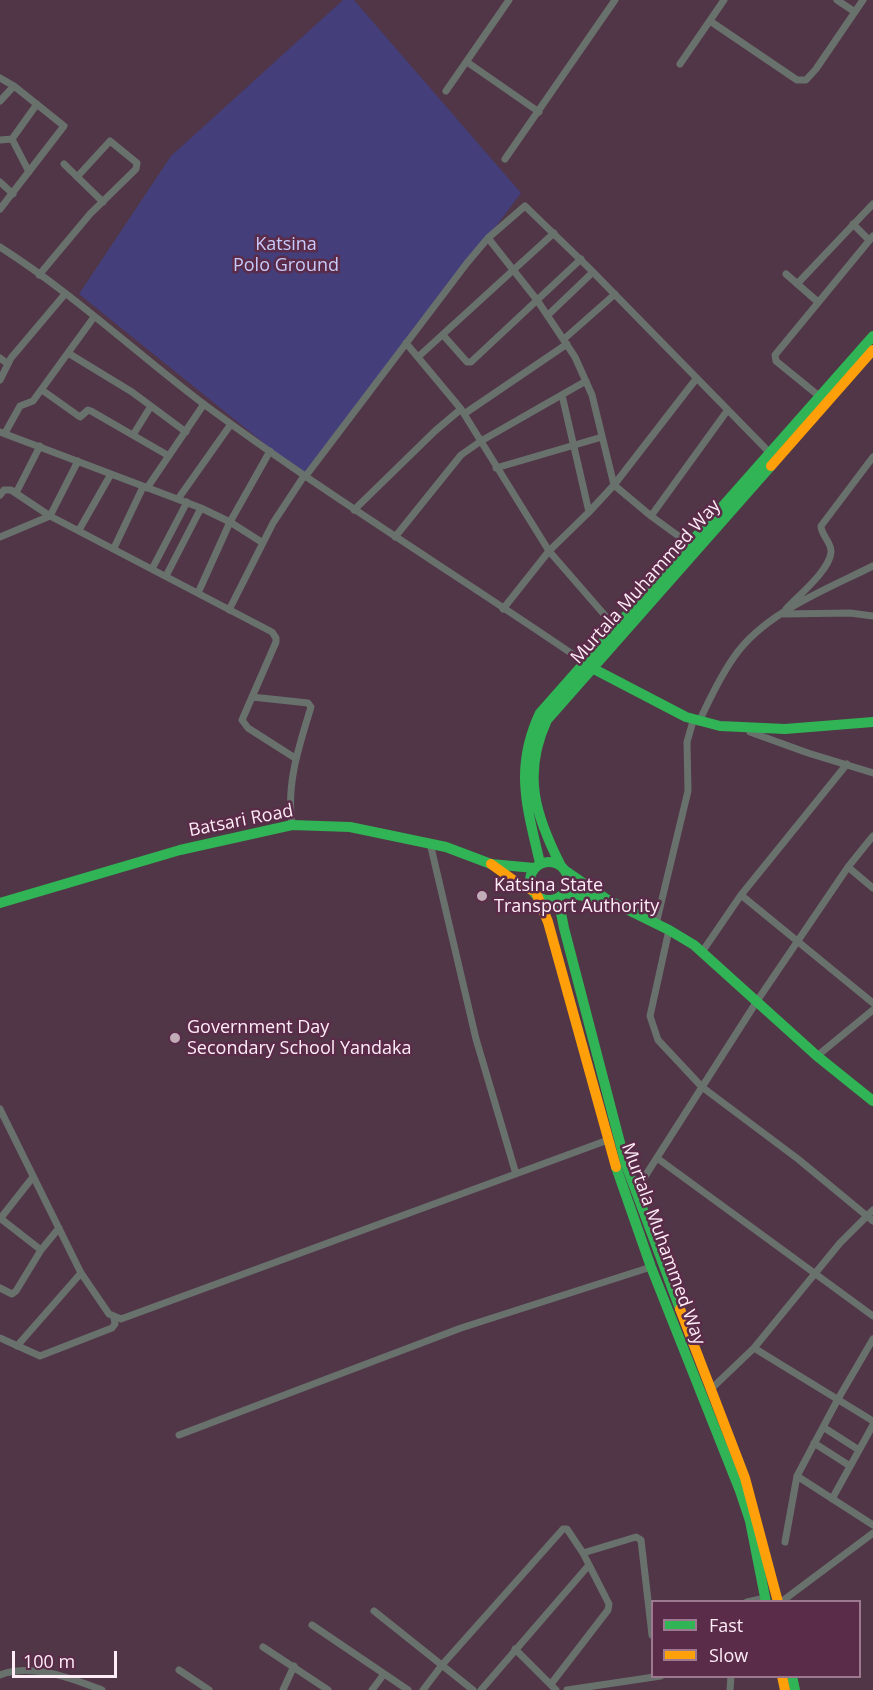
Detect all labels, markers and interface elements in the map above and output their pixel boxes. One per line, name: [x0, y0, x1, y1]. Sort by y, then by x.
park label: Katsina Polo Ground: [233, 234, 339, 276]
street label: Murtala Muhammed Way: [567, 496, 725, 668]
street label: Batsari Road: [187, 800, 295, 842]
place label: Katsina State Transport Authority: [494, 875, 659, 918]
marker: Katsina State Transport Authority: [475, 889, 489, 903]
place label: Government Day Secondary School Yandaka: [187, 1017, 412, 1060]
marker: Government Day Secondary School Yandaka: [168, 1031, 182, 1045]
street label: Murtala Muhammed Way: [616, 1140, 710, 1348]
legend: [651, 1600, 861, 1678]
text: Fast: [709, 1613, 743, 1637]
scale bar: [15, 1639, 120, 1677]
text: Slow: [709, 1643, 748, 1667]
text: 100 m: [23, 1649, 75, 1673]

